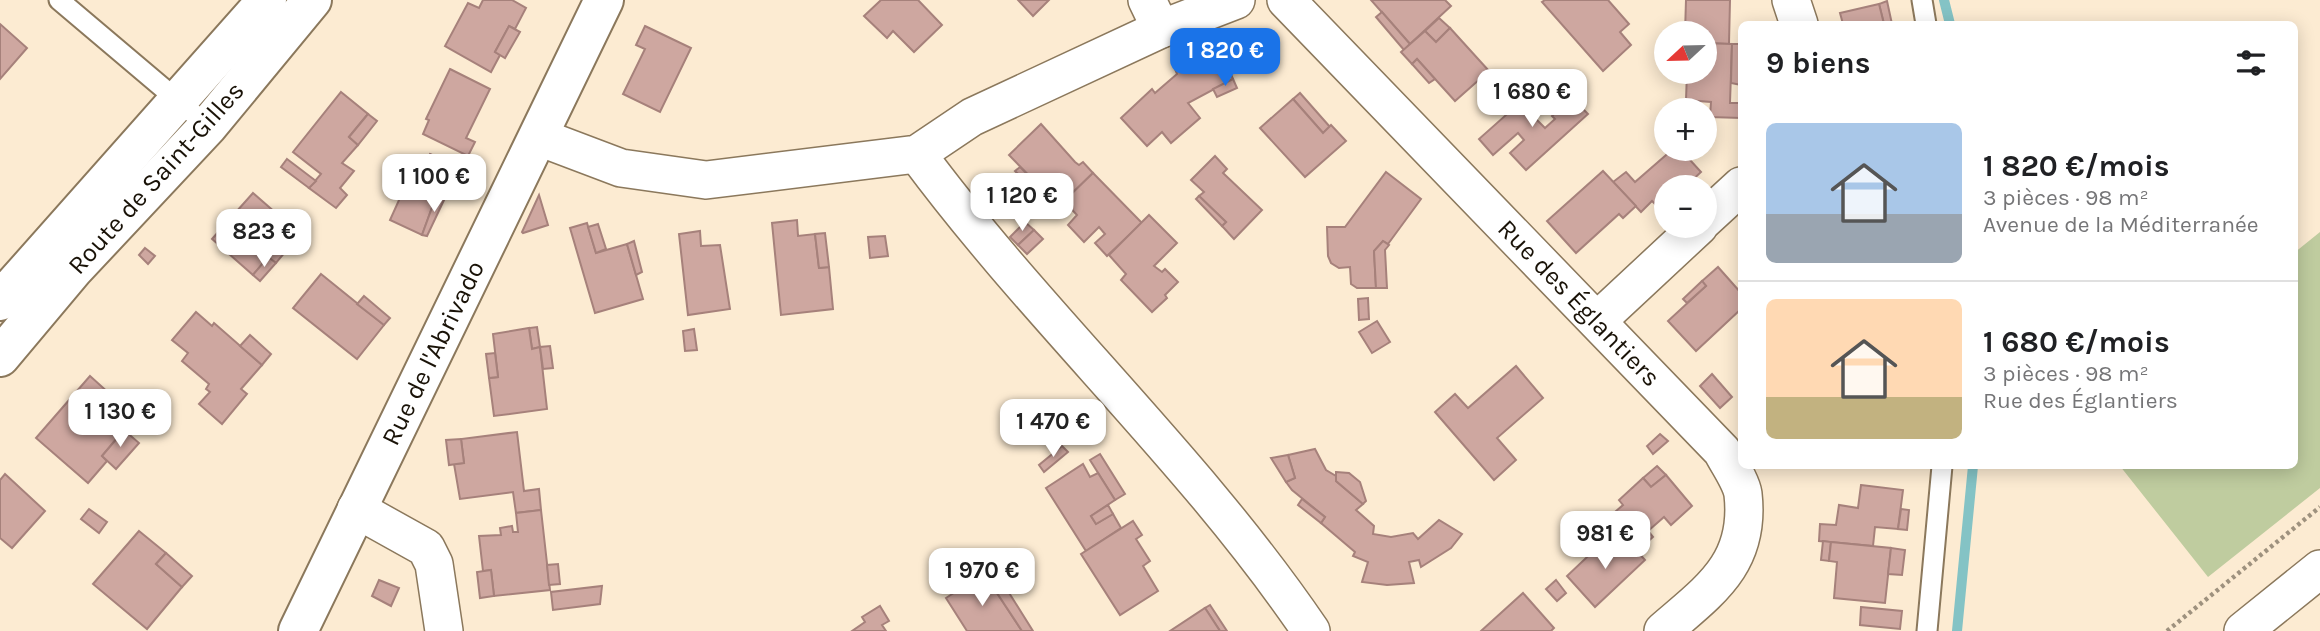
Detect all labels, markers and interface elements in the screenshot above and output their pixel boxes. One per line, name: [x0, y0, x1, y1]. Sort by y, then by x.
north arrow: [1654, 21, 1717, 84]
map controls: [1654, 21, 1717, 238]
pin: 1 820 €: [1160, 28, 1290, 88]
text: 1 820 €: [1186, 37, 1264, 64]
icon: filters: [2232, 44, 2270, 82]
text: 9 biens: [1766, 45, 1871, 81]
pin: 1 680 €: [1467, 69, 1597, 129]
street label: Route de Saint-Gilles: [61, 75, 251, 281]
text: 1 680 €: [1493, 78, 1571, 105]
button: +: [1654, 98, 1717, 161]
text: 1 820 €/mois: [1983, 148, 2170, 184]
icon: home: [1822, 151, 1906, 235]
pin: 1 100 €: [369, 154, 499, 214]
text: 1 100 €: [398, 163, 470, 190]
pin: 1 120 €: [957, 174, 1087, 233]
button: −: [1654, 175, 1717, 238]
text: 1 120 €: [986, 182, 1058, 209]
text: 3 pièces · 98 m²: [1983, 184, 2149, 211]
pin: 823 €: [215, 210, 313, 269]
text: Avenue de la Méditerranée: [1983, 211, 2259, 238]
street label: Rue des Églantiers: [1491, 212, 1667, 393]
text: 823 €: [232, 218, 296, 245]
street label: Rue de l'Abrivado: [375, 256, 491, 450]
text: 1 680 €/mois: [1983, 324, 2170, 360]
icon: home: [1822, 327, 1906, 411]
text: 3 pièces · 98 m²: [1983, 360, 2149, 387]
text: Rue des Églantiers: [1983, 387, 2178, 414]
pin: 1 130 €: [55, 390, 185, 449]
text: 1 130 €: [84, 398, 156, 425]
pin: 1 470 €: [988, 400, 1118, 459]
text: 1 470 €: [1016, 408, 1090, 435]
pin: 981 €: [1556, 512, 1654, 571]
text: 981 €: [1576, 520, 1634, 547]
pin: 1 970 €: [917, 548, 1047, 608]
text: 1 970 €: [945, 557, 1019, 584]

